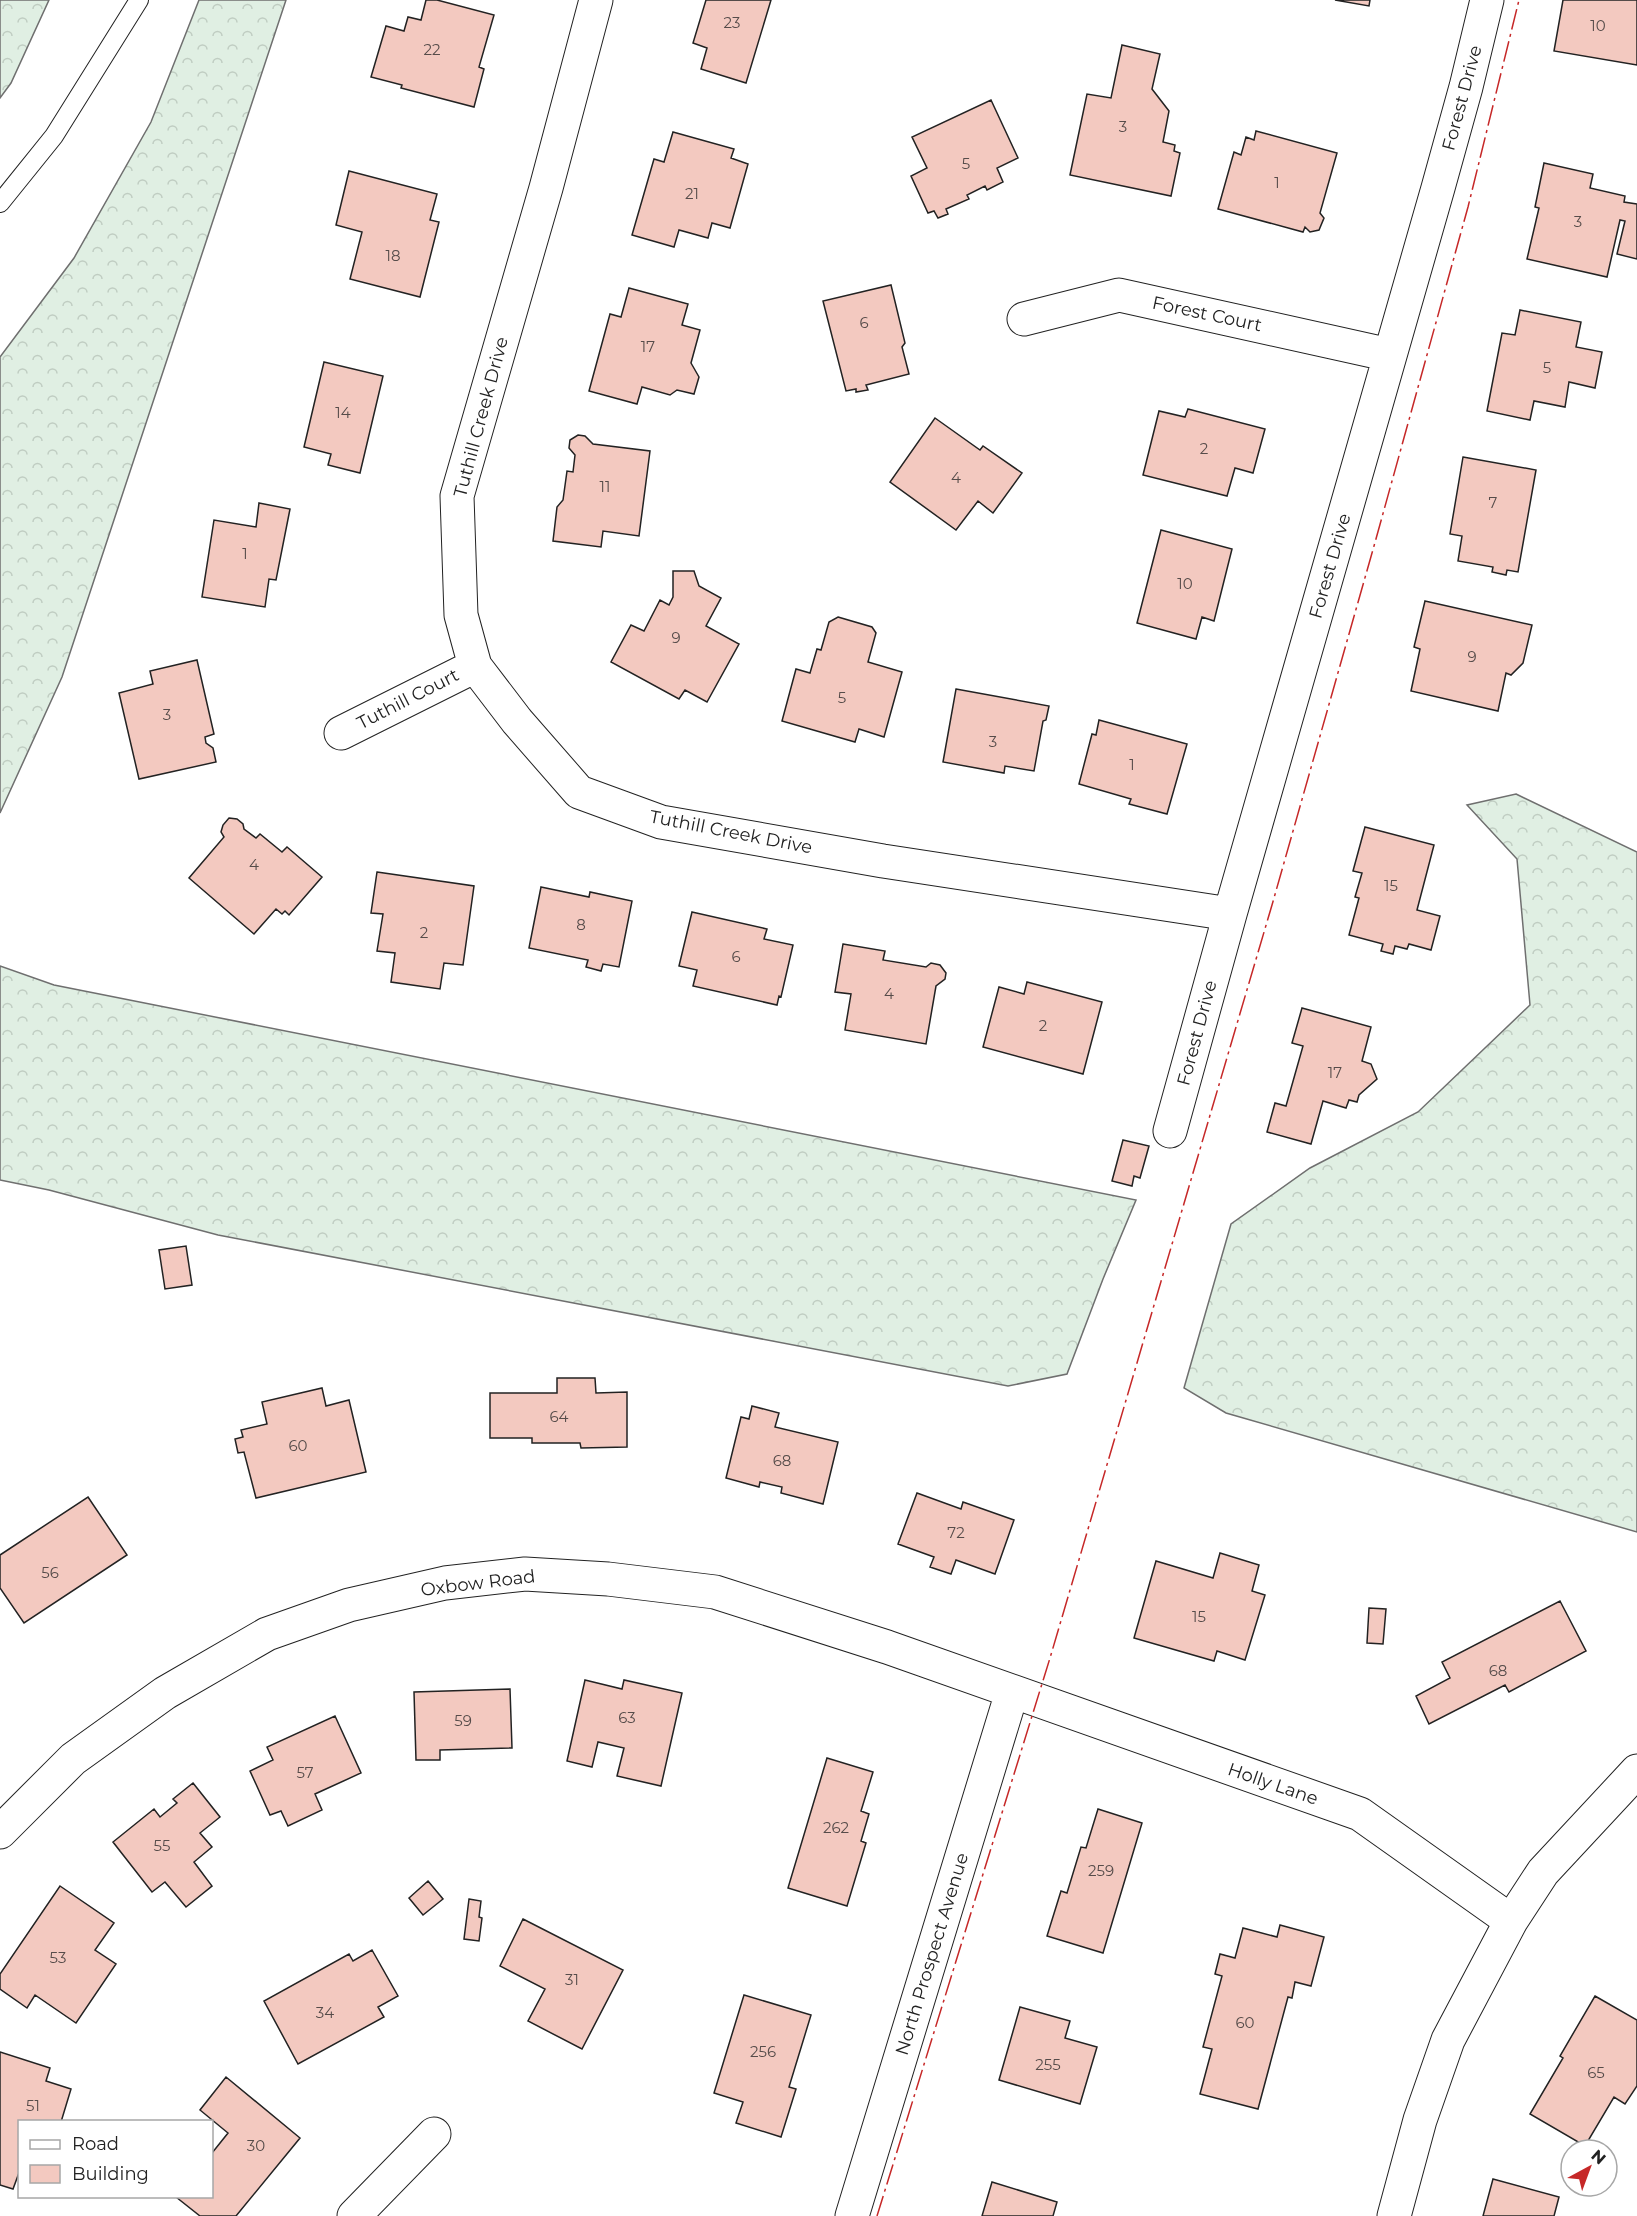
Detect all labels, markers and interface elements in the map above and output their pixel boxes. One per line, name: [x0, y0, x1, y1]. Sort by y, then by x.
house number: 23: [724, 13, 740, 32]
house number: 10: [1590, 16, 1606, 35]
house number: 22: [423, 40, 441, 59]
street label: Forest Drive: [1437, 43, 1487, 153]
house number: 3: [1119, 117, 1127, 136]
house number: 5: [962, 154, 970, 173]
house number: 1: [1274, 173, 1280, 192]
house number: 21: [685, 184, 699, 203]
house number: 3: [1574, 212, 1582, 231]
house number: 18: [386, 246, 401, 265]
street label: Forest Court: [1150, 292, 1264, 336]
house number: 6: [859, 313, 869, 332]
street label: Tuthill Creek Drive: [449, 334, 513, 500]
house number: 17: [641, 337, 655, 356]
house number: 5: [1543, 358, 1551, 377]
house number: 14: [335, 403, 351, 422]
house number: 2: [1200, 439, 1208, 458]
house number: 4: [951, 468, 961, 487]
house number: 11: [600, 477, 610, 496]
house number: 7: [1489, 493, 1498, 512]
street label: Forest Drive: [1305, 511, 1356, 621]
house number: 1: [242, 544, 248, 563]
house number: 10: [1177, 574, 1193, 593]
house number: 9: [671, 628, 681, 647]
house number: 9: [1467, 647, 1477, 666]
street label: Tuthill Court: [353, 664, 463, 734]
house number: 5: [838, 688, 846, 707]
house number: 3: [163, 705, 171, 724]
house number: 3: [989, 732, 997, 751]
house number: 1: [1129, 755, 1135, 774]
street label: Tuthill Creek Drive: [648, 805, 814, 859]
house number: 4: [249, 855, 259, 874]
house number: 15: [1384, 876, 1398, 895]
house number: 8: [576, 915, 586, 934]
house number: 2: [420, 923, 428, 942]
house number: 6: [731, 947, 741, 966]
street label: Forest Drive: [1172, 978, 1222, 1088]
house number: 4: [884, 984, 894, 1003]
house number: 2: [1039, 1016, 1047, 1035]
house number: 17: [1328, 1063, 1342, 1082]
house number: 64: [549, 1407, 569, 1426]
house number: 60: [288, 1436, 308, 1455]
house number: 68: [773, 1451, 791, 1470]
house number: 72: [947, 1523, 965, 1542]
house number: 56: [41, 1563, 59, 1582]
street label: Oxbow Road: [419, 1565, 537, 1601]
house number: 15: [1192, 1607, 1206, 1626]
house number: 68: [1489, 1661, 1507, 1680]
house number: 63: [618, 1708, 636, 1727]
house number: 59: [454, 1711, 472, 1730]
street label: Holly Lane: [1225, 1758, 1321, 1810]
house number: 57: [296, 1763, 314, 1782]
house number: 262: [823, 1818, 849, 1837]
house number: 55: [154, 1836, 170, 1855]
street label: North Prospect Avenue: [891, 1850, 973, 2058]
house number: 259: [1088, 1861, 1114, 1880]
house number: 53: [50, 1948, 66, 1967]
house number: 31: [565, 1970, 579, 1989]
house number: 34: [316, 2003, 334, 2022]
house number: 60: [1235, 2013, 1255, 2032]
house number: 256: [750, 2042, 776, 2061]
house number: 255: [1035, 2055, 1061, 2074]
house number: 65: [1587, 2063, 1605, 2082]
house number: 51: [26, 2096, 40, 2115]
legend: [18, 2120, 213, 2198]
text: Road: [72, 2133, 119, 2155]
house number: 30: [247, 2136, 265, 2155]
north arrow: [1559, 2138, 1619, 2198]
text: N: [1587, 2146, 1610, 2168]
text: Building: [72, 2163, 149, 2185]

